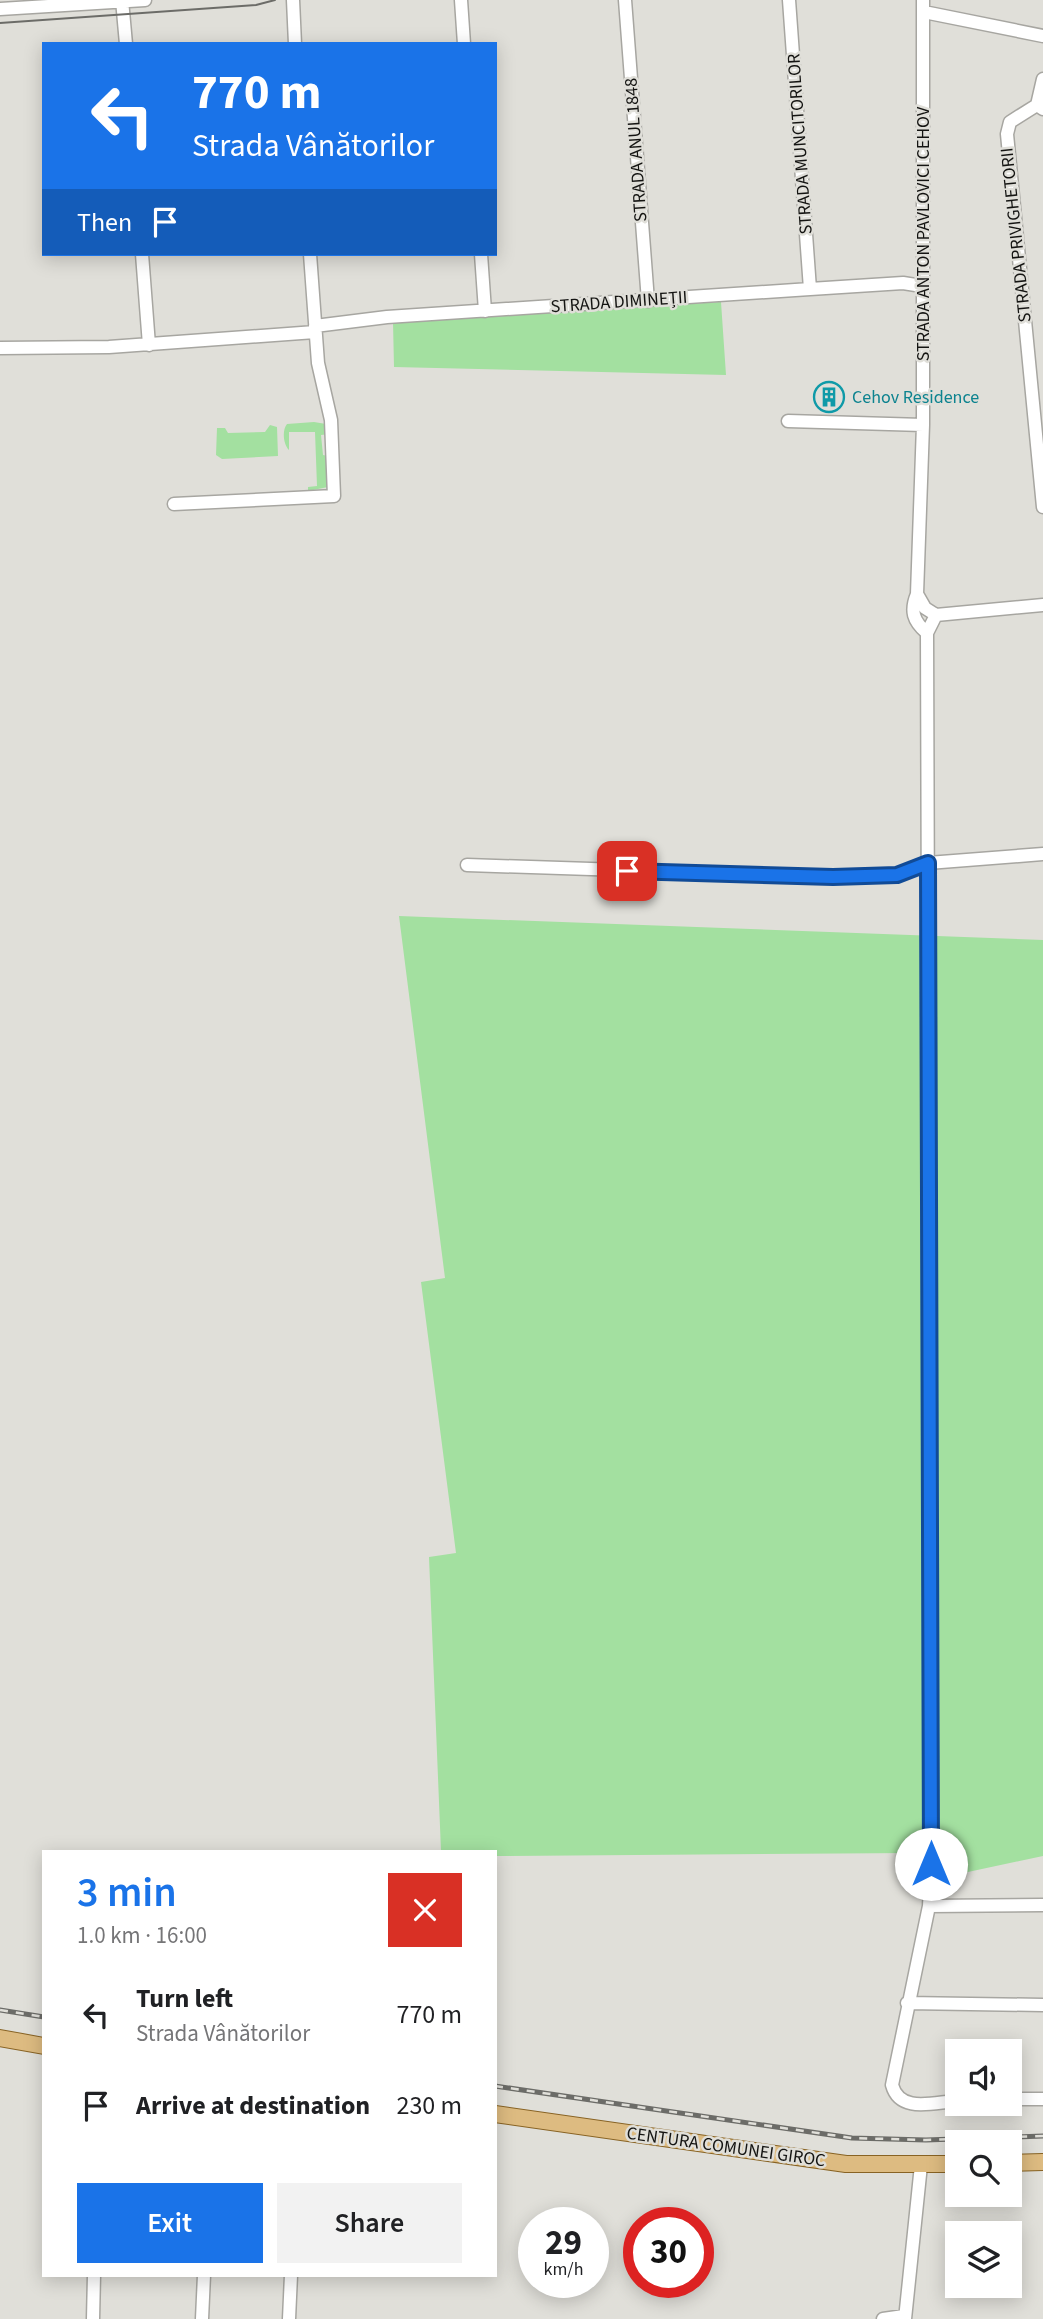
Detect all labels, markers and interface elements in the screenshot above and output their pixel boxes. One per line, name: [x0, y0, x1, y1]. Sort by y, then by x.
street label: STRADA MUNCITORILOR: [781, 53, 819, 235]
text: 770 m: [192, 58, 321, 128]
icon: left: [77, 70, 168, 161]
street label: STRADA ANUL 1848: [618, 77, 654, 223]
street label: STRADA ANTON PAVLOVICI CEHOV: [911, 106, 936, 361]
text: Strada Vânătorilor: [192, 123, 434, 169]
street label: STRADA PRIVIGHETORII: [994, 146, 1038, 324]
icon: arrive: [146, 203, 184, 241]
text: Then: [77, 204, 132, 241]
street label: STRADA DIMINEȚII: [550, 285, 688, 319]
building icon: Cehov Residence: [812, 380, 846, 414]
place label: Cehov Residence: [852, 385, 979, 410]
pin: [597, 841, 657, 901]
icon: arrive: [608, 852, 646, 890]
position arrow: [894, 1827, 968, 1901]
text: 3 min: [77, 1863, 177, 1923]
button: close: [388, 1873, 462, 1947]
text: 1.0 km · 16:00: [77, 1919, 207, 1952]
text: Turn left: [136, 1980, 233, 2017]
icon: left: [77, 1996, 115, 2034]
text: 770 m: [396, 1996, 462, 2033]
text: Strada Vânătorilor: [136, 2017, 310, 2050]
map controls: [945, 2039, 1022, 2298]
button: sound: [945, 2039, 1022, 2116]
icon: arrive: [77, 2087, 115, 2125]
text: Arrive at destination: [136, 2087, 370, 2124]
text: 230 m: [396, 2087, 462, 2124]
street label: CENTURA COMUNEI GIROC: [625, 2121, 827, 2173]
button: search: [945, 2130, 1022, 2207]
button: Exit: [77, 2183, 263, 2263]
button: Share: [277, 2183, 462, 2263]
speed limit sign: 30: [623, 2207, 714, 2298]
text: 29: [545, 2218, 582, 2268]
button: layers: [945, 2221, 1022, 2298]
text: km/h: [544, 2257, 583, 2282]

